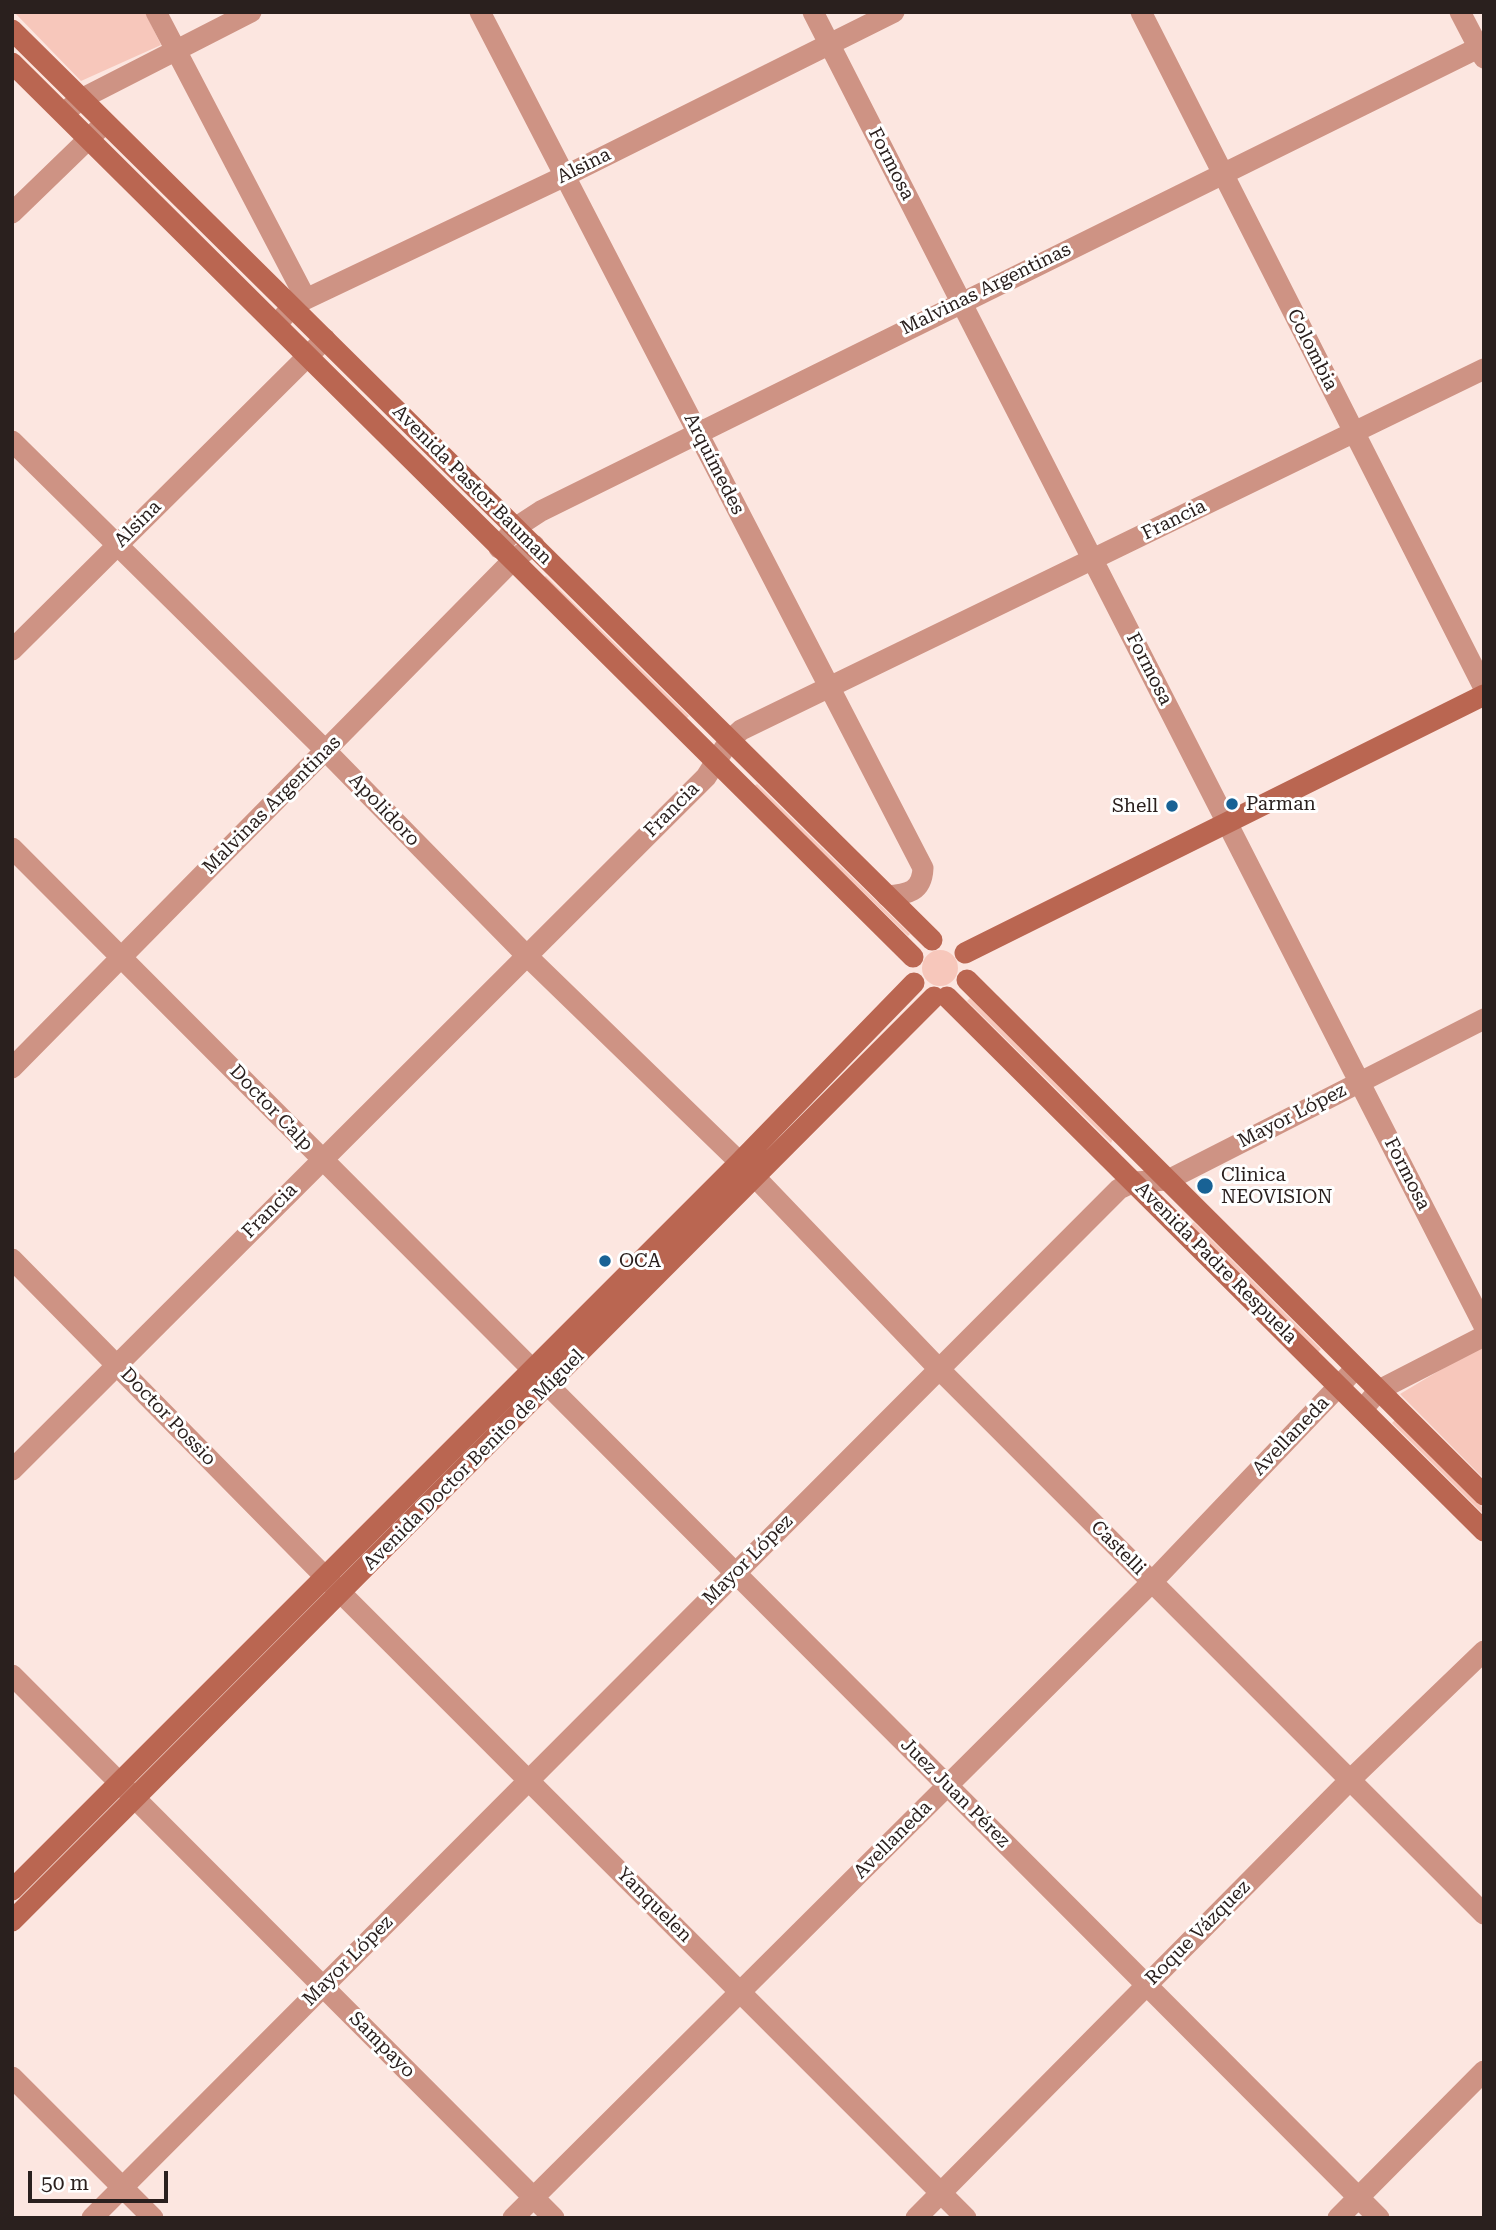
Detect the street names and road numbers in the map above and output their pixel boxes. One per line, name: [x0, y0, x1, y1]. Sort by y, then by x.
street label: Formosa: [863, 124, 919, 204]
street label: Alsina: [553, 143, 615, 189]
street label: Malvinas Argentinas: [897, 238, 1075, 340]
street label: Colombia: [1282, 305, 1342, 395]
street label: Avenida Pastor Bauman: [388, 401, 556, 569]
street label: Arquímedes: [679, 410, 749, 518]
street label: Francia: [1138, 495, 1210, 545]
street label: Alsina: [110, 496, 166, 552]
street label: Formosa: [1121, 629, 1177, 709]
street label: Malvinas Argentinas: [198, 731, 346, 879]
street label: Apolidoro: [344, 769, 424, 851]
street label: Francia: [640, 778, 704, 842]
street label: Doctor Calp: [224, 1060, 318, 1156]
street label: Mayor López: [1234, 1079, 1350, 1153]
street label: Formosa: [1379, 1134, 1435, 1214]
street label: Avenida Padre Respuela: [1130, 1177, 1302, 1349]
street label: Francia: [238, 1179, 302, 1243]
street label: Avenida Doctor Benito de Miguel: [359, 1345, 589, 1575]
street label: Doctor Possio: [116, 1363, 220, 1471]
street label: Avellaneda: [1248, 1392, 1334, 1480]
street label: Mayor López: [698, 1510, 798, 1610]
street label: Castelli: [1086, 1516, 1150, 1580]
street label: Juez Juan Pérez: [896, 1734, 1014, 1852]
street label: Avellaneda: [849, 1796, 937, 1884]
street label: Yanquelen: [612, 1863, 696, 1947]
street label: Roque Vázquez: [1141, 1876, 1255, 1990]
street label: Mayor López: [298, 1911, 398, 2011]
street label: Sampayo: [344, 2007, 420, 2083]

